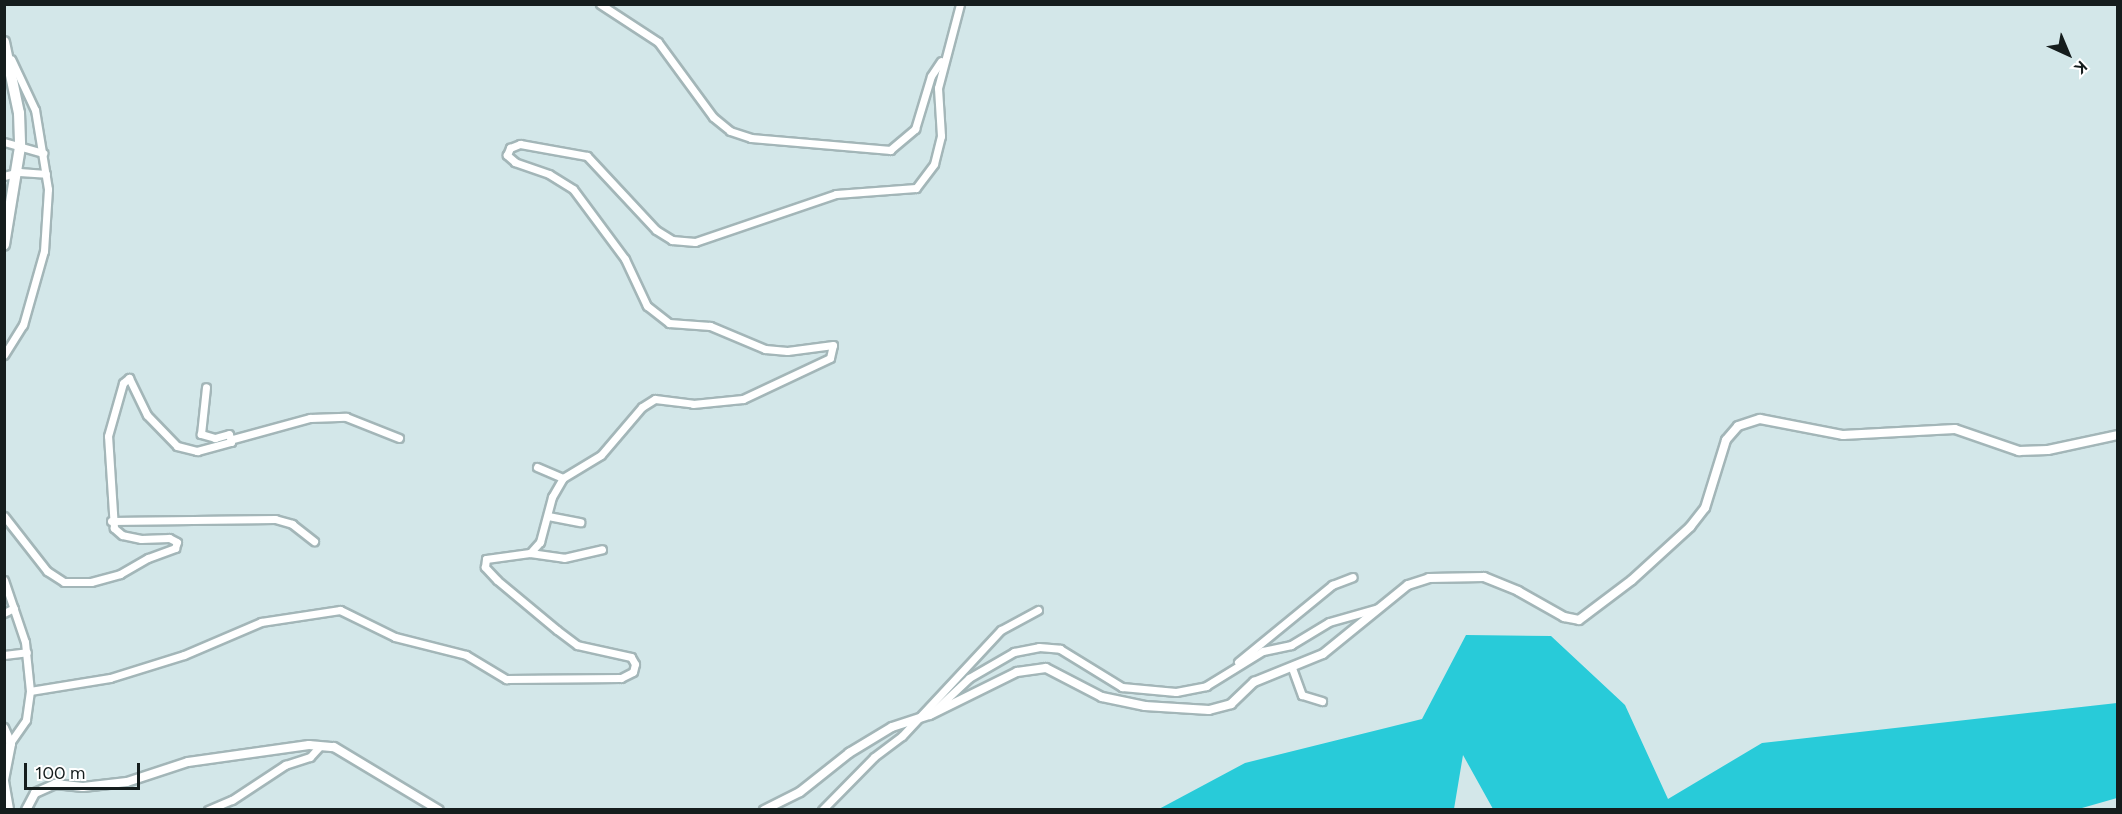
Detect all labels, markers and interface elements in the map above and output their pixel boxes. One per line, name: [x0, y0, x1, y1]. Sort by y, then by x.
north arrow: [2038, 24, 2098, 84]
text: K: [2070, 57, 2091, 78]
scale bar: [27, 751, 142, 789]
text: 100 m: [35, 762, 85, 784]

